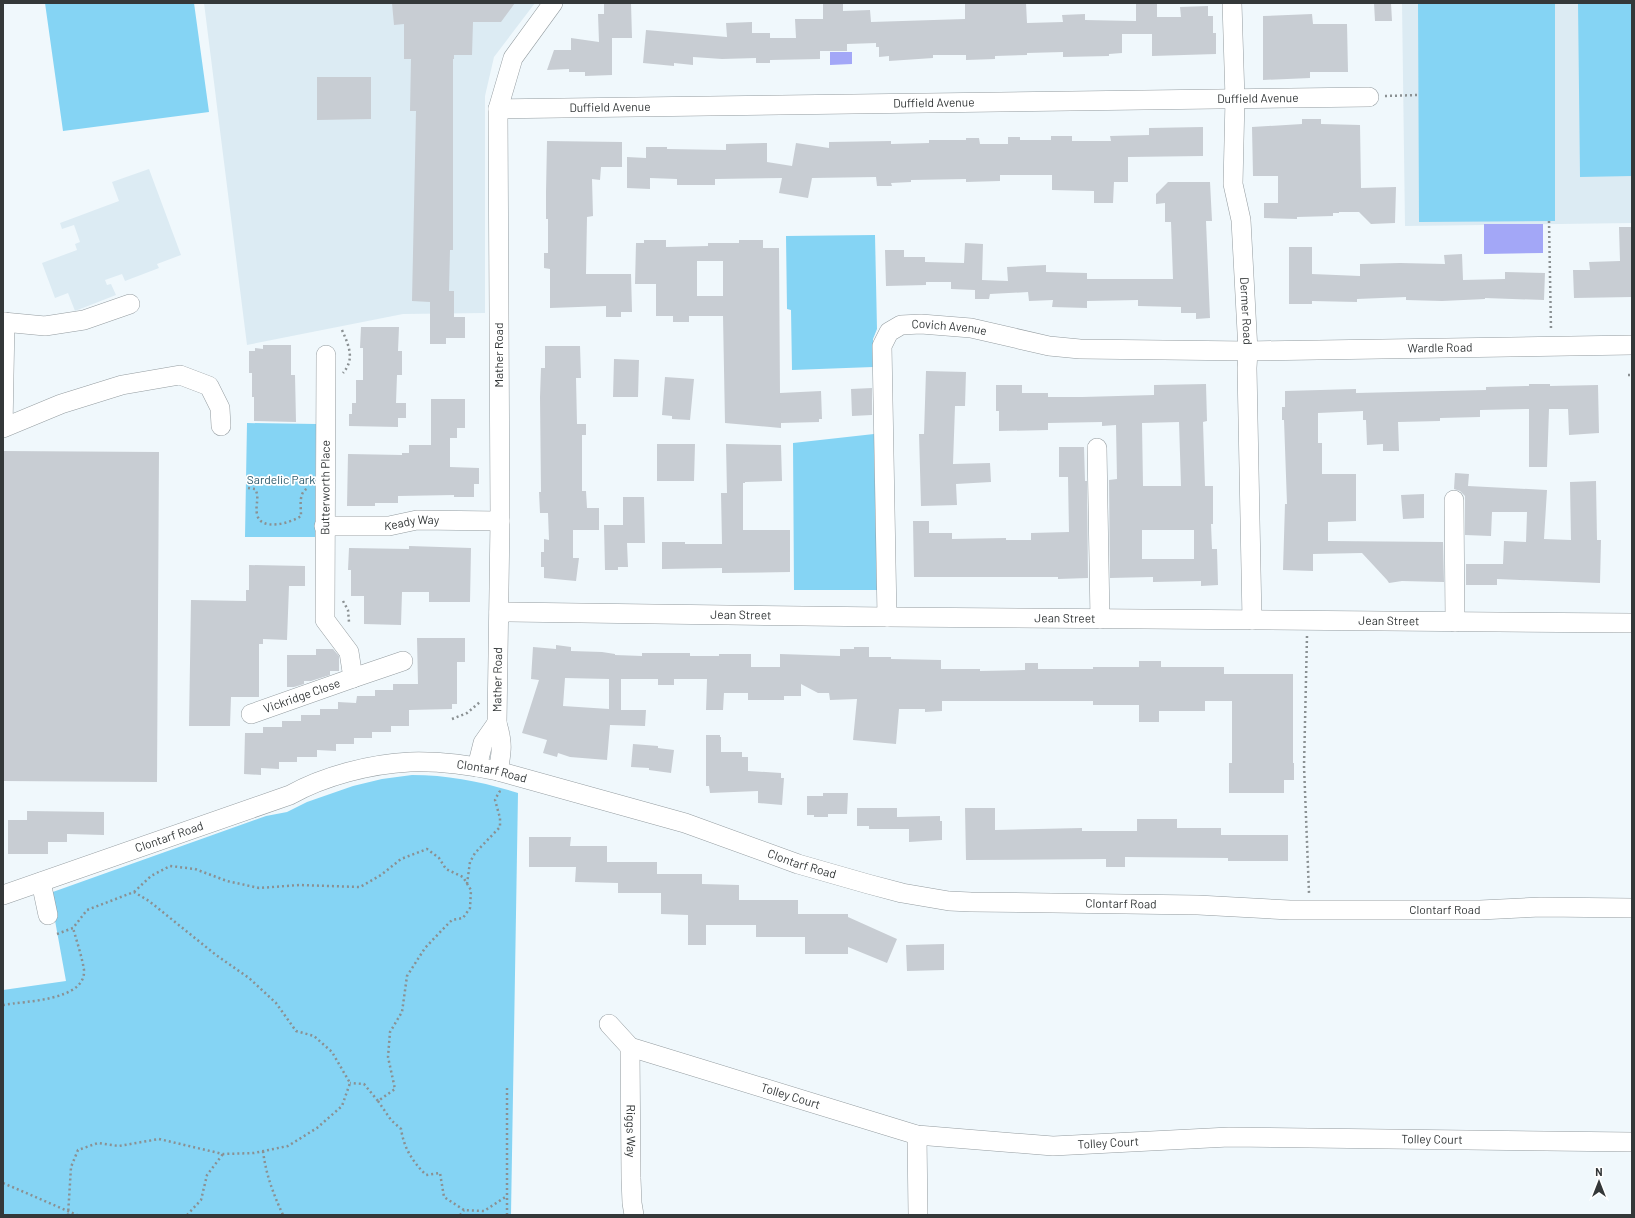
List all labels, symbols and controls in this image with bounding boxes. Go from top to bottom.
street label: Duffield Avenue [1217,90,1299,105]
street label: Duffield Avenue [893,94,975,110]
street label: Duffield Avenue [569,99,651,114]
street label: Dermer Road [1238,277,1256,345]
street label: Covich Avenue [911,316,988,337]
street label: Mather Road [491,322,505,388]
street label: Wardle Road [1407,339,1473,355]
street label: Butterworth Place [317,440,332,535]
park label: Sardelic Park [247,472,315,486]
street label: Keady Way [384,512,440,532]
street label: Jean Street [710,607,772,622]
street label: Jean Street [1034,610,1096,625]
street label: Jean Street [1358,613,1420,627]
street label: Mather Road [489,647,504,712]
street label: Vickridge Close [261,675,342,715]
street label: Clontarf Road [456,756,529,785]
street label: Clontarf Road [133,818,205,855]
street label: Clontarf Road [766,846,838,881]
street label: Clontarf Road [1085,896,1157,910]
street label: Clontarf Road [1409,902,1481,916]
street label: Tolley Court [759,1080,822,1111]
street label: Riggs Way [624,1104,639,1158]
street label: Tolley Court [1401,1131,1463,1146]
street label: Tolley Court [1077,1134,1139,1151]
north arrow [1579,1162,1619,1202]
text: N [1595,1165,1603,1178]

